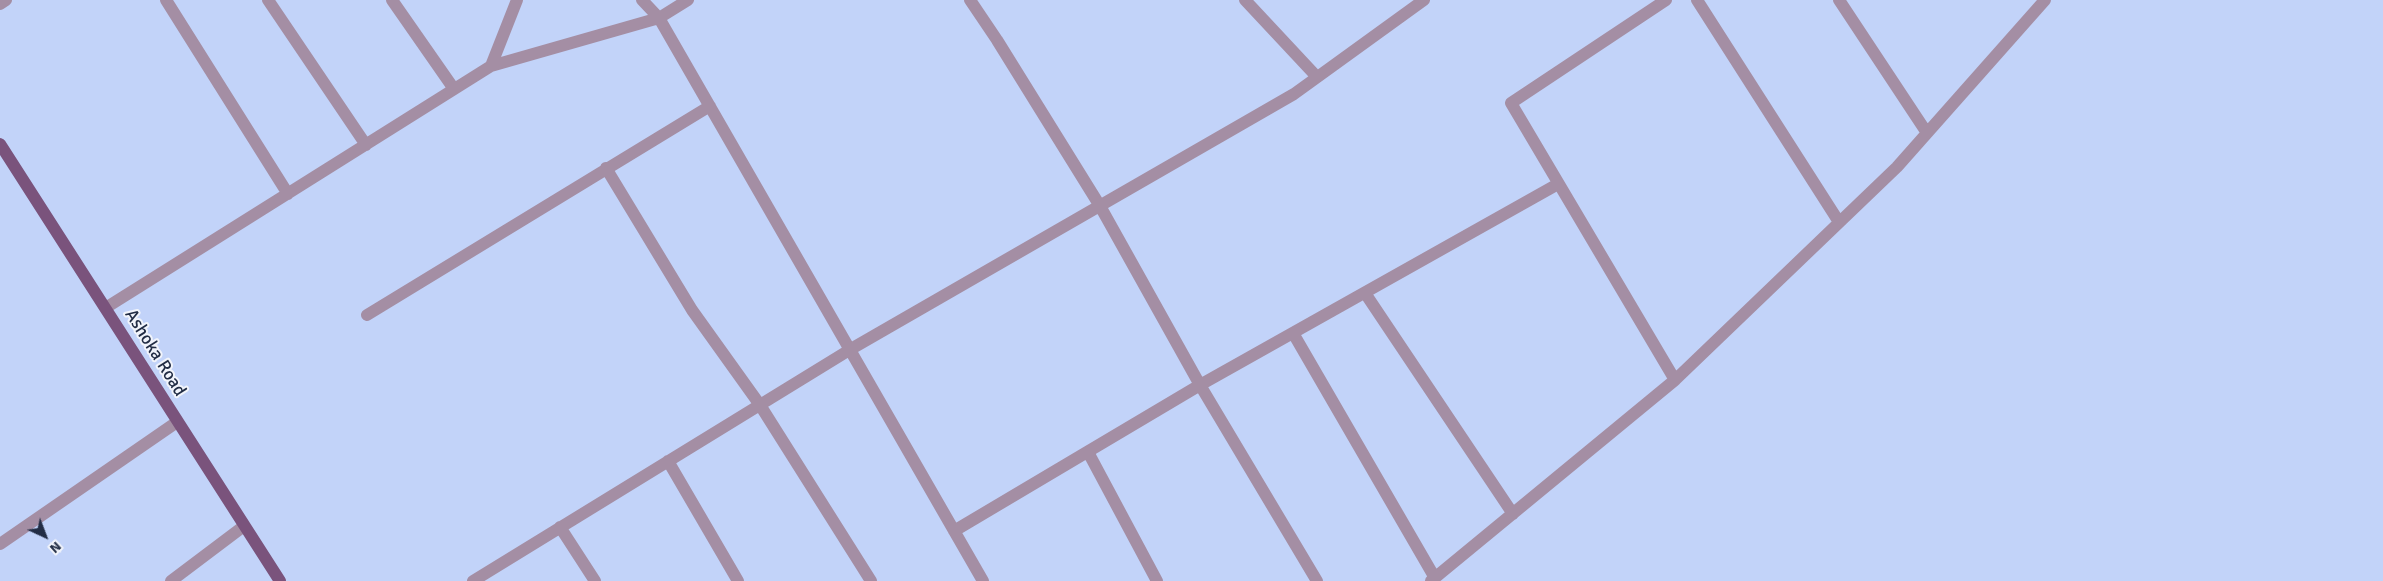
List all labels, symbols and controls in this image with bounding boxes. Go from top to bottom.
street label: Ashoka Road [120,305,190,401]
north arrow [20,511,70,561]
text: N [46,538,65,557]

